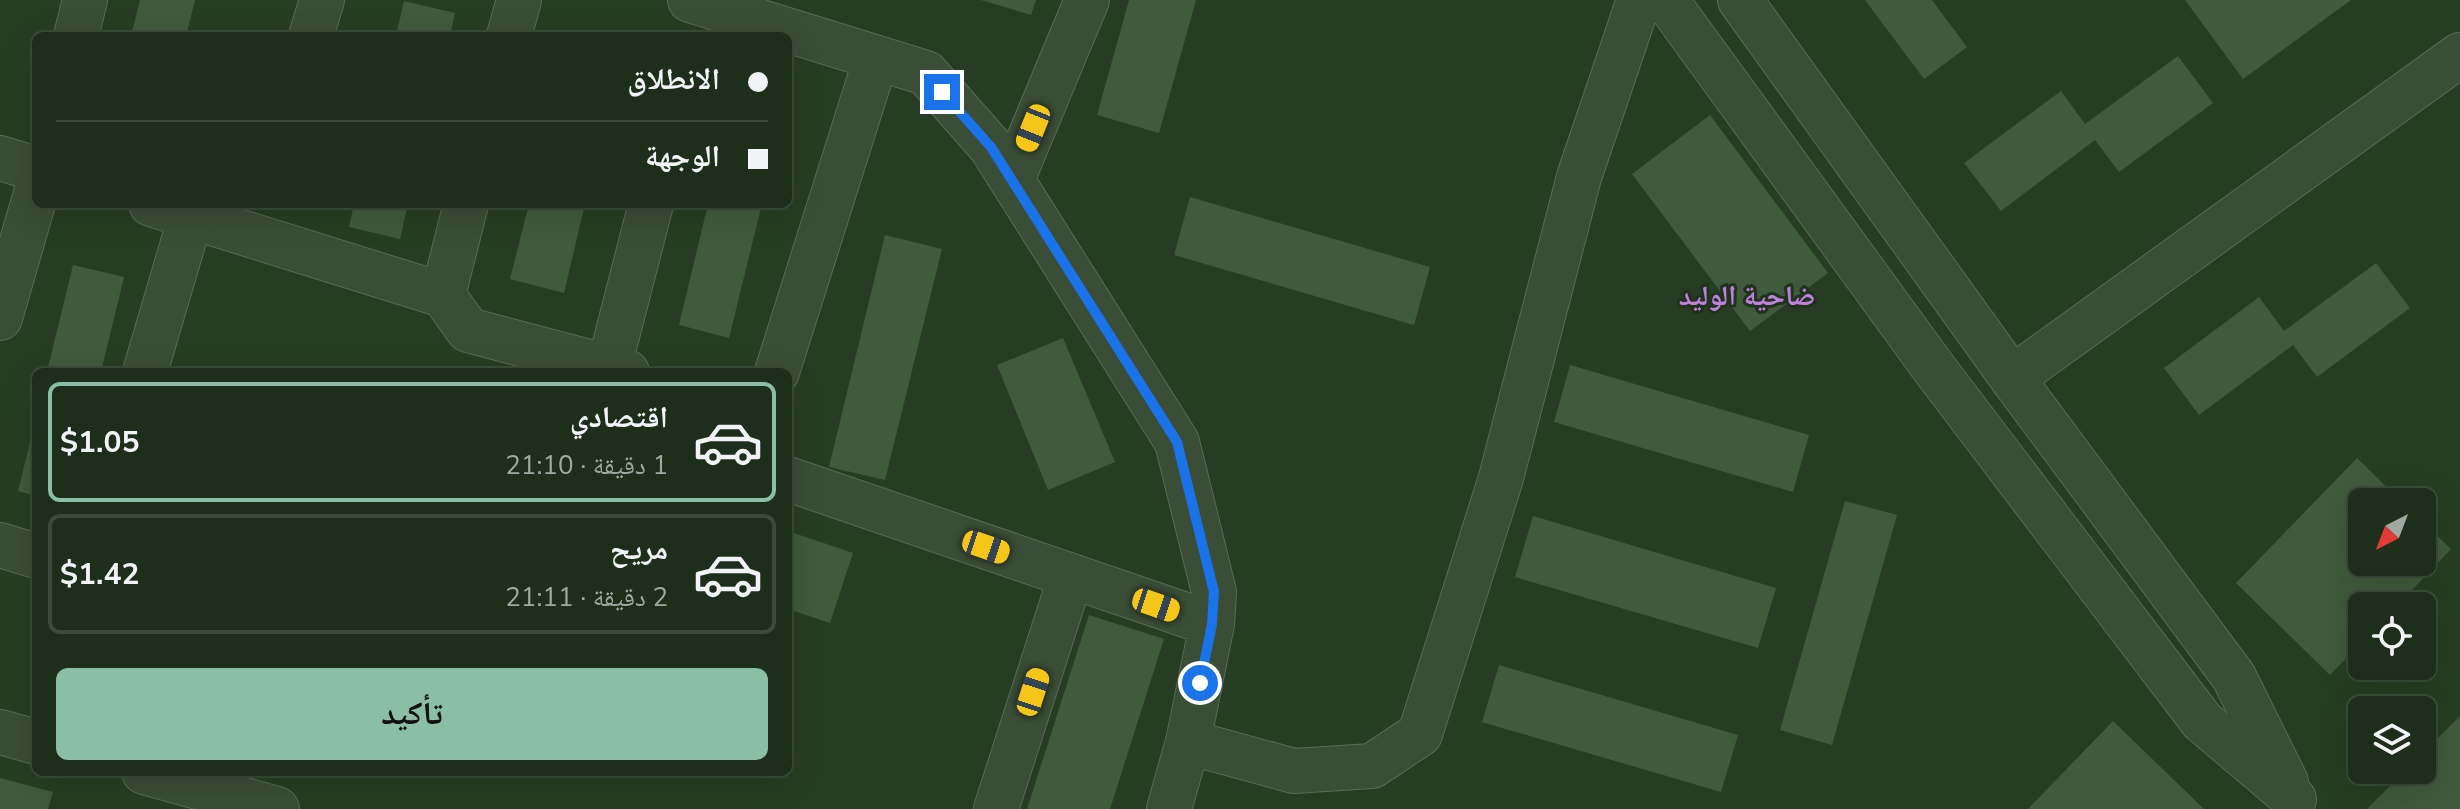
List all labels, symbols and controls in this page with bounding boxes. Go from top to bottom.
text: الانطلاق [627,59,720,100]
route end [924,74,960,110]
car [1013,101,1053,155]
text: الوجهة [645,136,720,177]
district label: ضاحية الوليد [1679,277,1815,315]
text: اقتصادي [570,397,668,438]
icon: car [692,406,764,478]
text: $1.05 [60,422,139,463]
text: 1 دقيقة · 21:10 [505,448,668,483]
north arrow [2348,488,2436,576]
map controls [2348,488,2436,784]
car [959,528,1013,566]
text: مريح [610,529,668,570]
icon: car [692,538,764,610]
text: $1.42 [60,554,139,595]
text: 2 دقيقة · 21:11 [505,580,668,615]
car [1129,586,1183,624]
button: locate [2348,592,2436,680]
car [1014,665,1052,719]
route start [1182,665,1218,701]
button: تأكيد [56,668,768,760]
button: layers [2348,696,2436,784]

